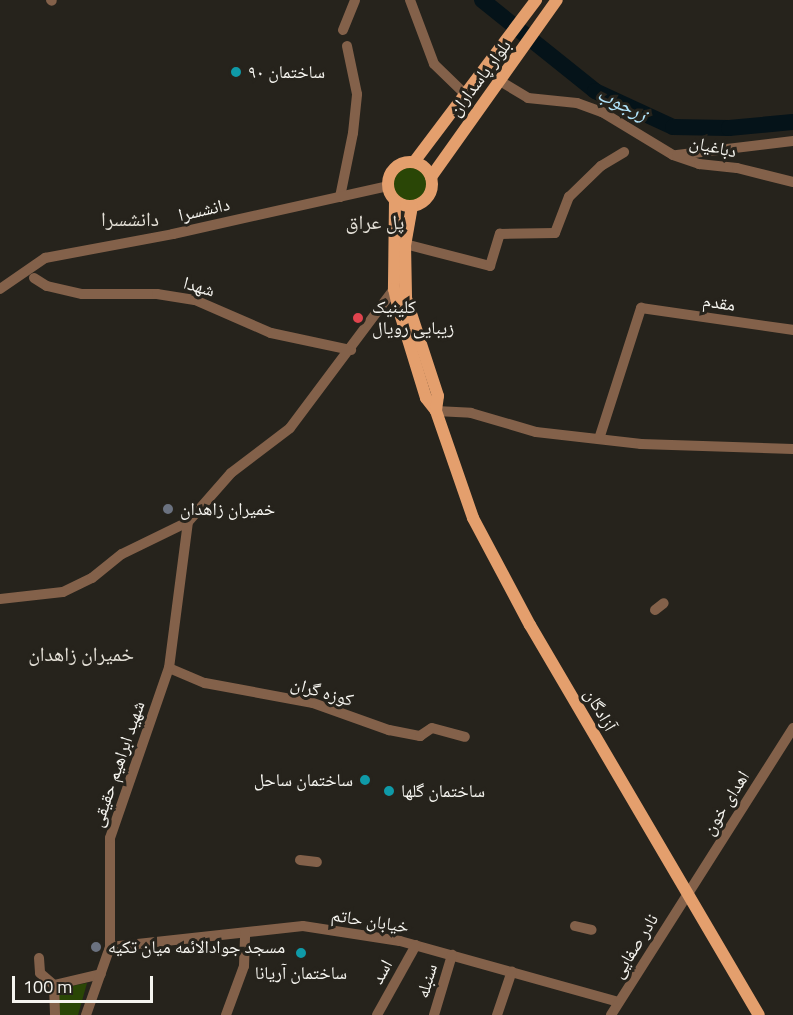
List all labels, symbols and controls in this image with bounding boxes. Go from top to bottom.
street label: بلوار پاسداران [444,36,516,120]
place label: ساختمان ۹۰ [248,61,325,83]
marker: ساختمان ۹۰ [229,65,243,79]
water label: زرجوب [594,81,652,125]
street label: دباغیان [687,131,739,163]
street label: دانشسرا [176,194,232,226]
district label: دانشسرا [101,206,159,230]
district label: پل عراق [346,209,404,233]
street label: شهدا [181,272,217,302]
street label: مقدم [701,290,737,316]
place label: کلینیک زیبایی رویال [372,297,454,340]
marker: کلینیک زیبایی رویال [349,309,367,327]
place label: خمیران زاهدان [180,498,275,520]
marker: خمیران زاهدان [161,502,175,516]
district label: خمیران زاهدان [28,641,134,665]
street label: کوزه گران [288,673,356,711]
street label: آزادگان [579,685,621,735]
street label: شهید ابراهیم حقیقی [86,698,150,830]
street label: اهدای خون [698,767,754,839]
place label: ساختمان ساحل [254,769,353,791]
marker: ساختمان ساحل [358,773,372,787]
place label: ساختمان گلها [401,780,485,802]
marker: ساختمان گلها [382,784,396,798]
street label: خیابان حاتم [330,904,410,938]
street label: نادر صفایی [607,910,663,982]
place label: مسجد جوادالائمه میان تکیه [108,936,285,958]
marker: مسجد جوادالائمه میان تکیه [89,940,103,954]
marker: ساختمان آریانا [294,946,308,960]
street label: اسد [367,956,397,988]
street label: سنبله [412,961,442,1001]
place label: ساختمان آریانا [255,962,347,984]
scale bar [15,964,156,1002]
text: 100 m [23,973,72,1000]

